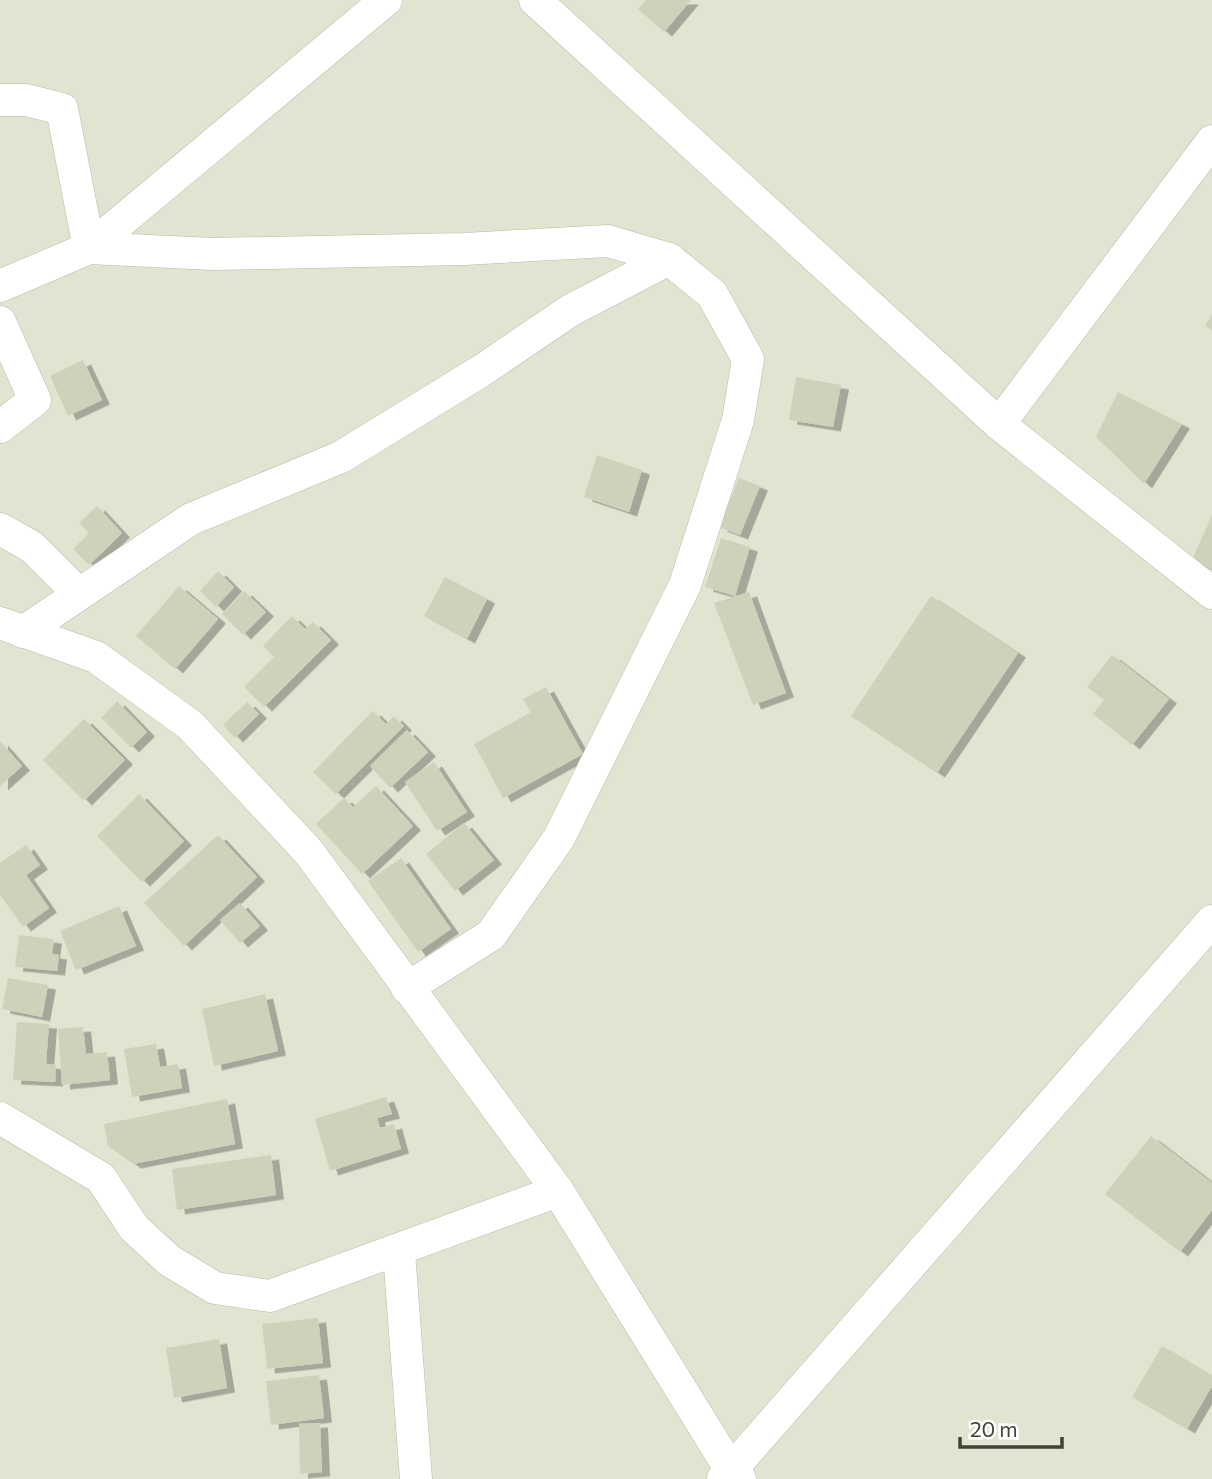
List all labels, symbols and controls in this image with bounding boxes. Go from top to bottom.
scale bar [960,1406,1062,1450]
text: 20 m [970,1416,1018,1441]

